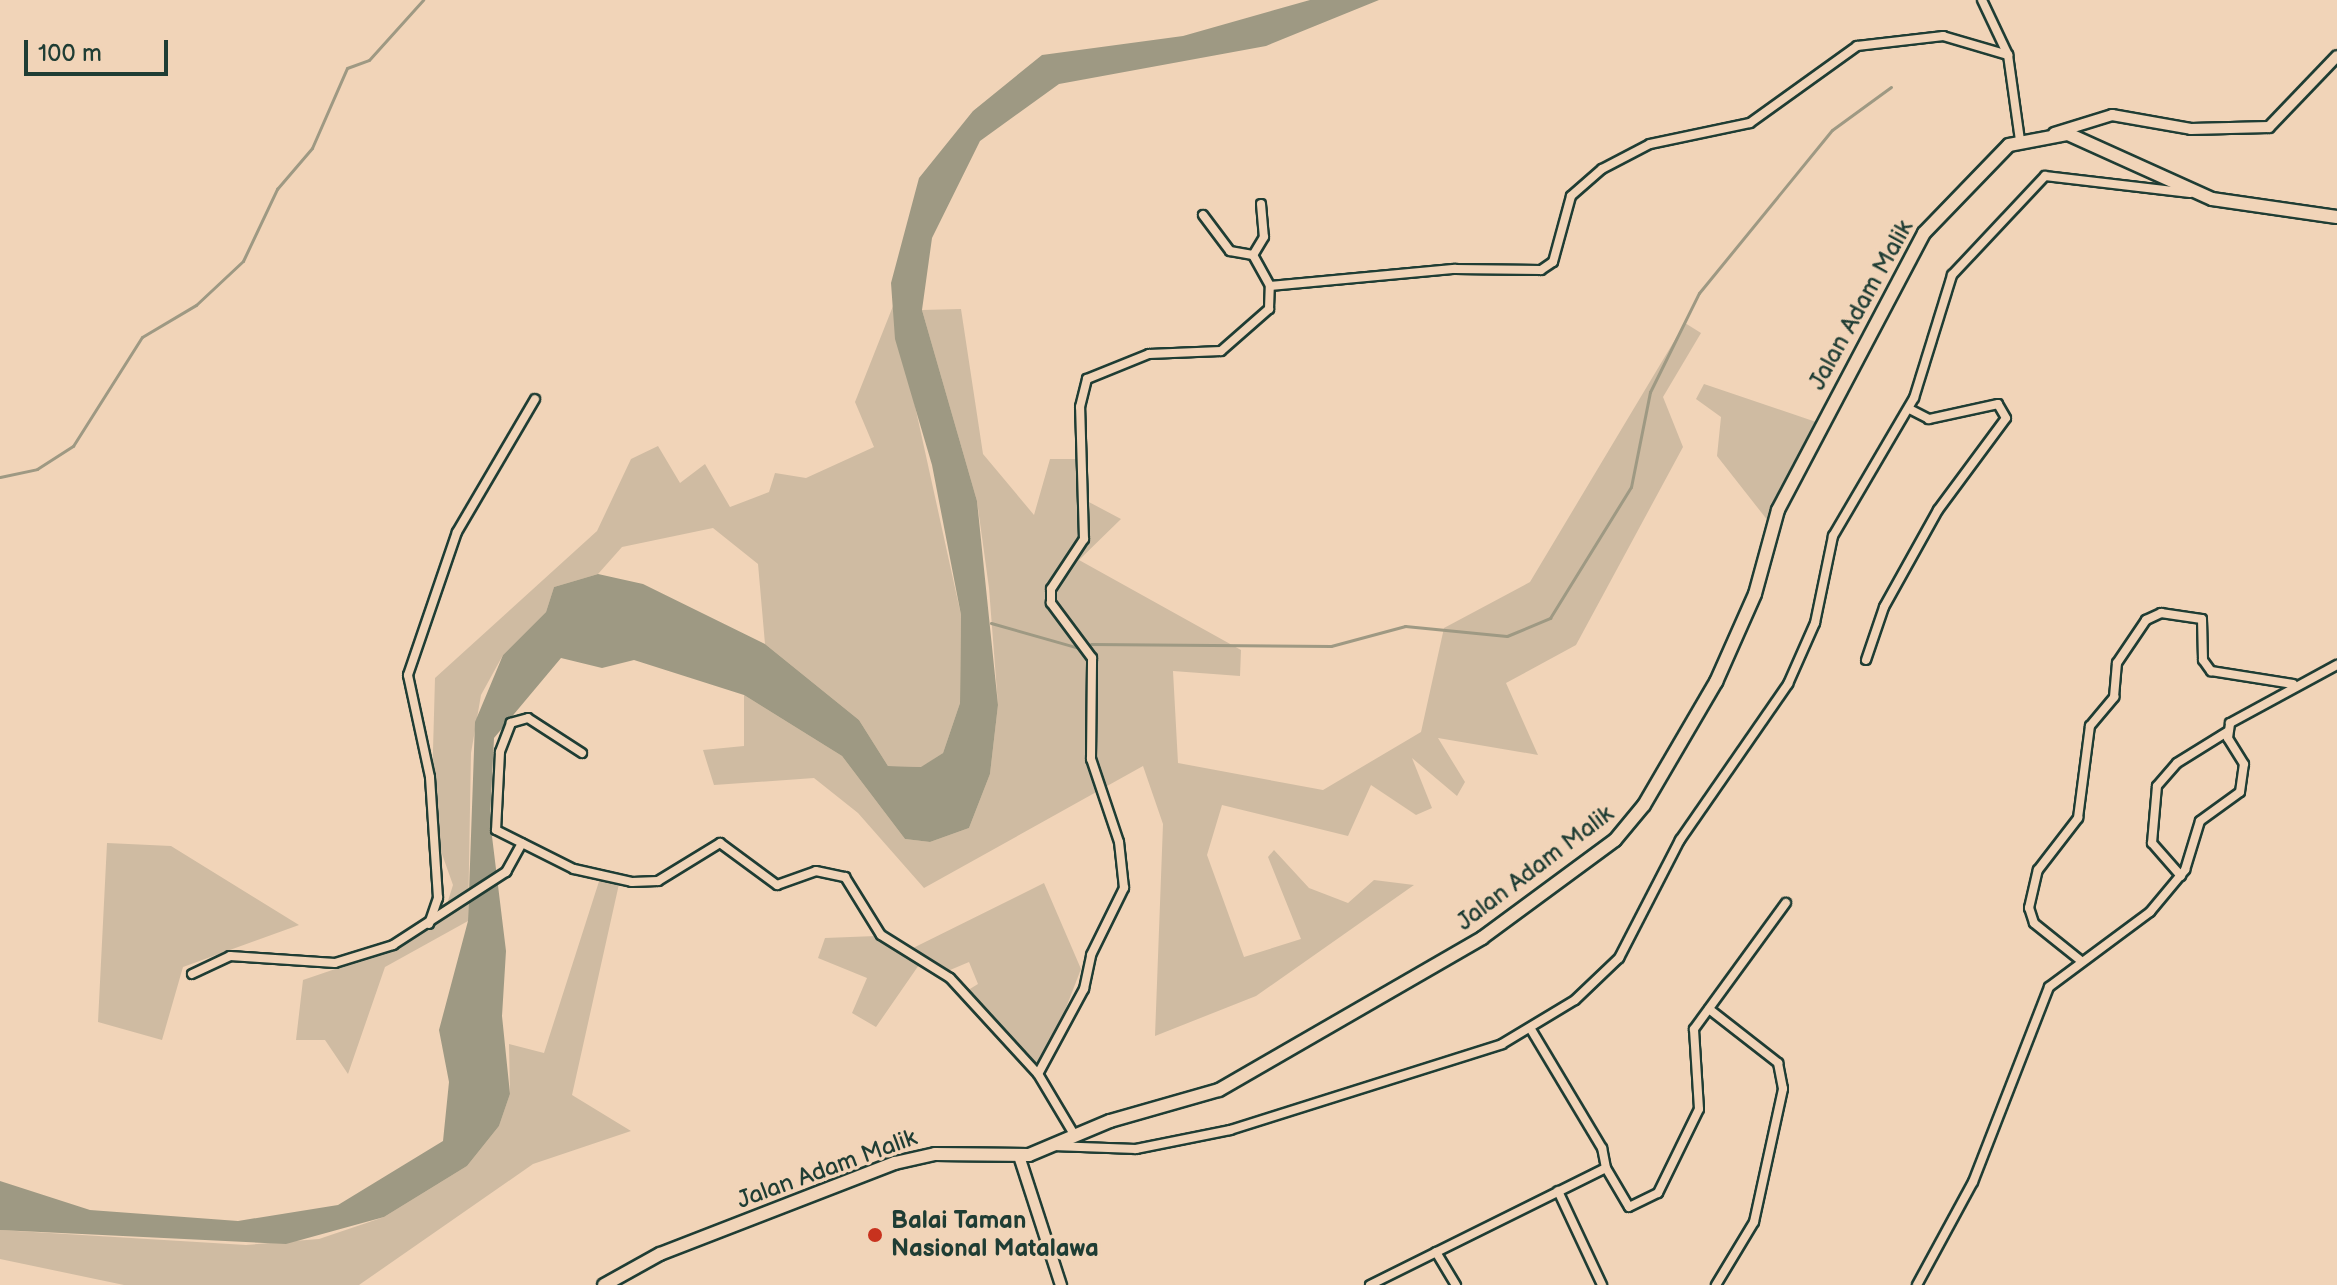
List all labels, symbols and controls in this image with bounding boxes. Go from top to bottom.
scale bar [28,24,172,74]
text: 100 m [38,39,102,68]
street label: Jalan Adam Malik [1803,215,1919,395]
street label: Jalan Adam Malik [1451,800,1619,936]
street label: Jalan Adam Malik [733,1123,921,1215]
place label: Balai Taman Nasional Matalawa [891,1207,1099,1263]
marker: Balai Taman Nasional Matalawa [866,1226,884,1244]

